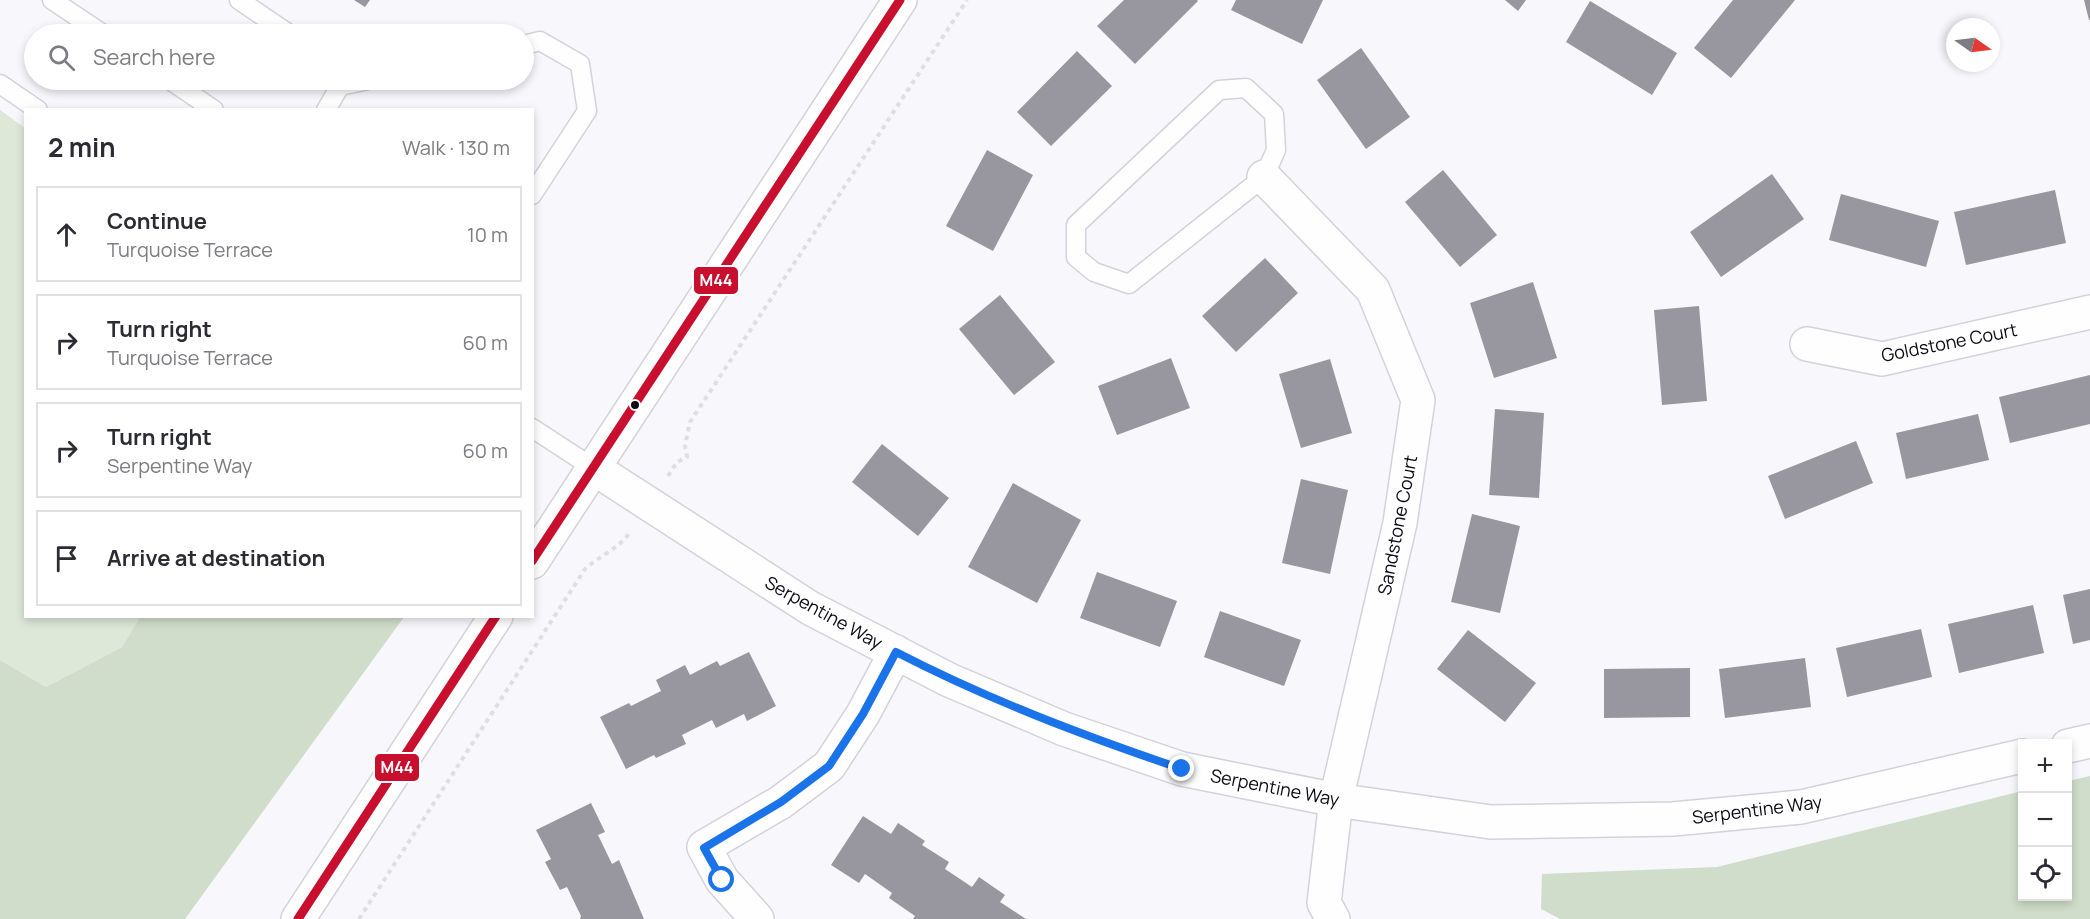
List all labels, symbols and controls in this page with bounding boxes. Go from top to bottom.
north arrow [1946,18,2000,72]
search box [24,24,534,90]
icon: search [45,41,78,74]
text: Search here [93,42,215,72]
text: 2 min [48,129,116,165]
text: Walk · 130 m [402,134,510,161]
text: Continue [107,206,207,236]
icon: ahead [50,218,83,251]
text: 10 m [467,221,508,248]
text: Turquoise Terrace [107,236,273,263]
line badge: M44 [693,266,739,295]
text: M44 [700,269,732,291]
text: Turn right [107,314,212,344]
street label: Goldstone Court [1879,317,2019,367]
icon: right [50,326,83,359]
text: 60 m [462,329,508,356]
text: Turquoise Terrace [107,344,273,371]
unlabelled marker [629,399,641,411]
text: Turn right [107,422,212,452]
icon: right [50,434,83,467]
text: 60 m [462,437,508,464]
text: Serpentine Way [107,452,252,479]
street label: Sandstone Court [1372,453,1422,597]
icon: arrive [50,542,83,575]
text: Arrive at destination [107,543,325,573]
street label: Serpentine Way [761,570,887,654]
map controls [2018,739,2072,901]
button: + [2018,739,2072,793]
line badge: M44 [374,753,420,782]
route end [1168,755,1194,781]
text: M44 [381,756,413,778]
street label: Serpentine Way [1208,763,1342,811]
street label: Serpentine Way [1691,789,1824,829]
button: − [2018,793,2072,847]
button: locate [2018,847,2072,901]
route start [708,866,734,892]

